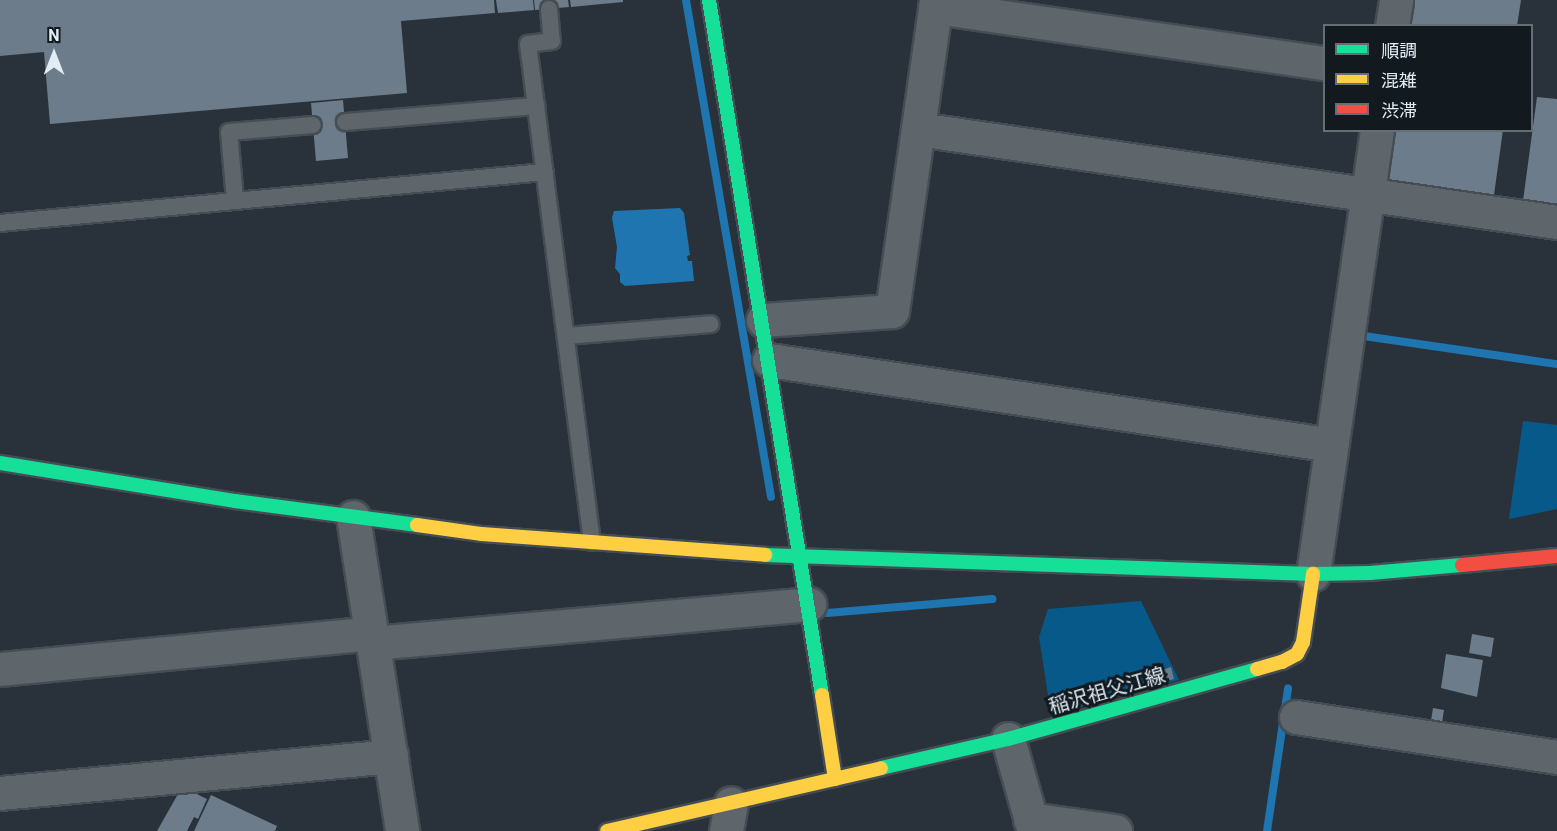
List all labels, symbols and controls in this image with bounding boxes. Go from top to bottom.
north arrow [24,24,84,84]
legend [1323,24,1533,132]
text: N [48,26,60,45]
text: 順調 [1381,40,1417,61]
text: 混雑 [1381,70,1417,91]
text: 渋滞 [1381,100,1417,121]
street label: 稲沢祖父江線 [1046,663,1168,719]

